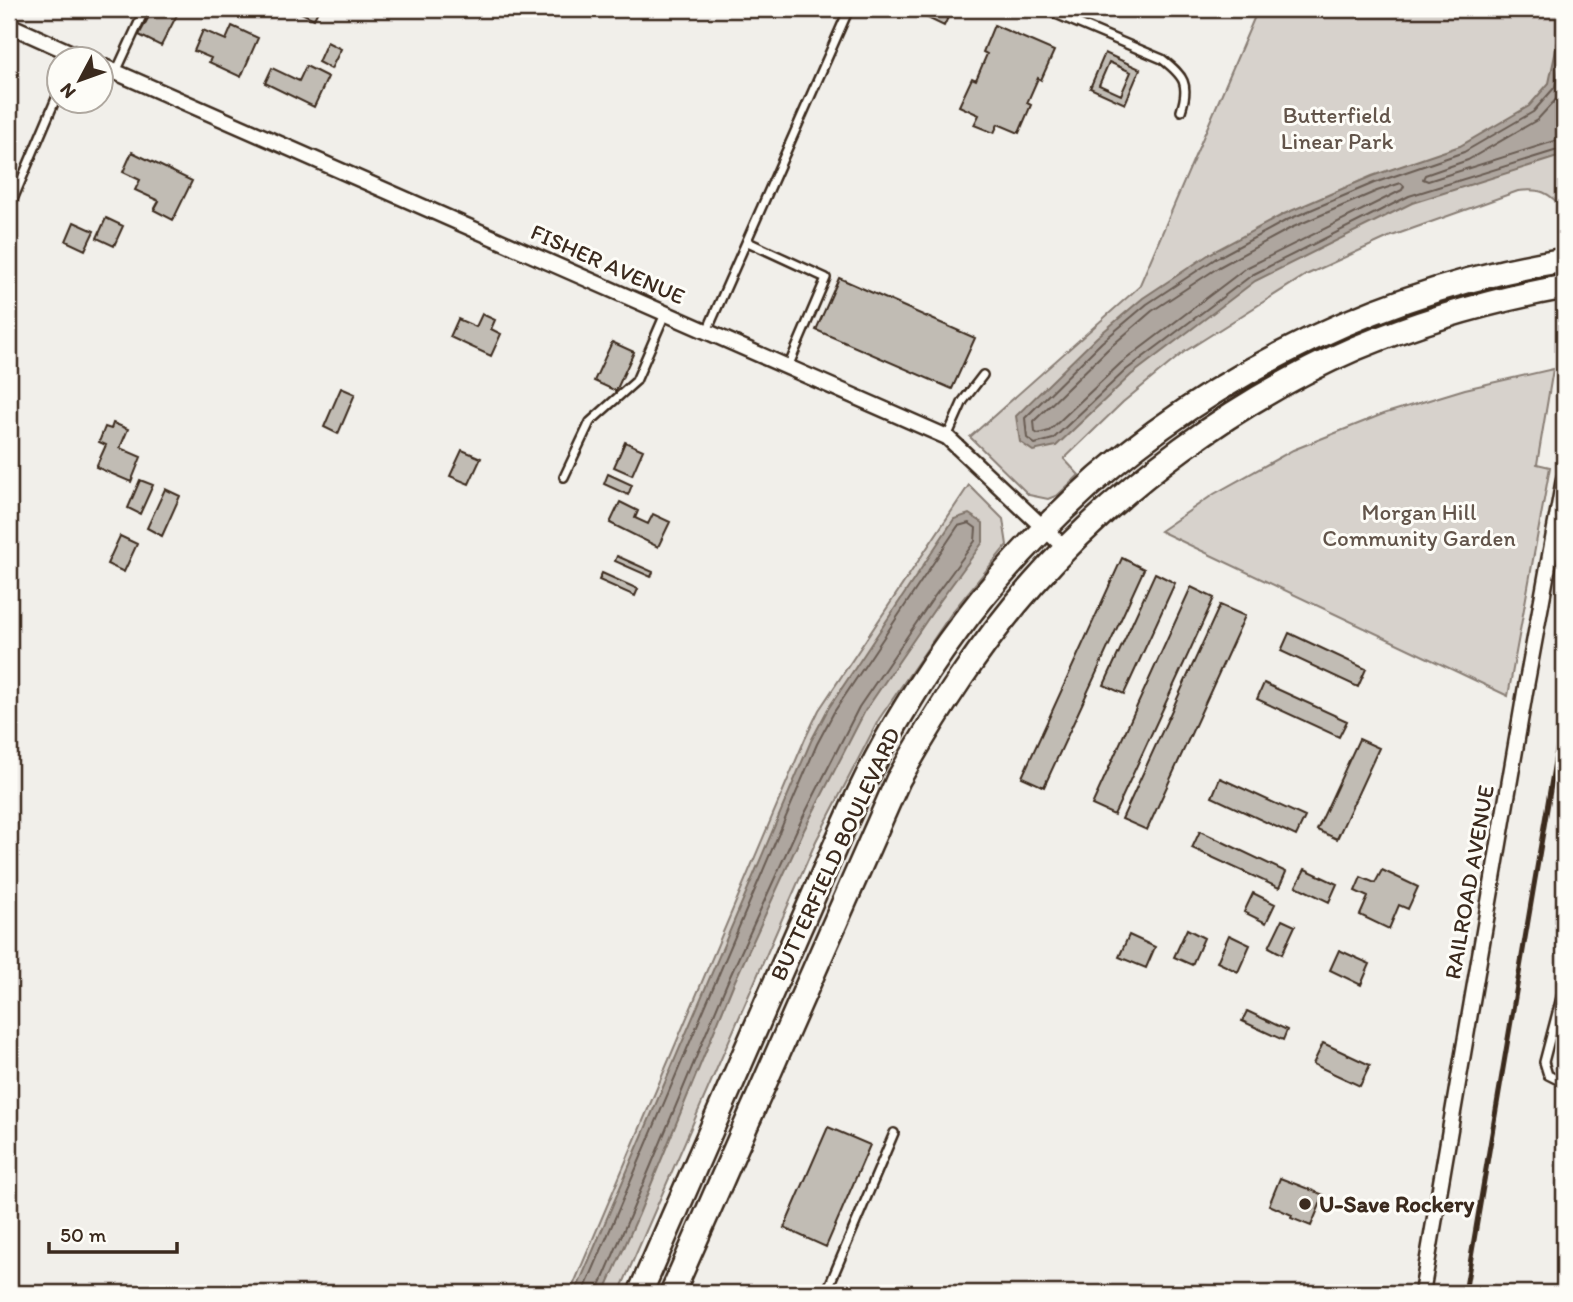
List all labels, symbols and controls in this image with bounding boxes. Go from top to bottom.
north arrow [46,46,116,116]
text: N [55,78,80,103]
park label: Butterfield Linear Park [1281,101,1393,155]
street label: FISHER AVENUE [527,218,690,311]
park label: Morgan Hill Community Garden [1322,498,1516,552]
street label: BUTTERFIELD BOULEVARD [764,723,906,985]
street label: RAILROAD AVENUE [1438,783,1500,981]
place label: U-Save Rockery [1319,1190,1474,1218]
marker: U-Save Rockery [1297,1196,1313,1212]
scale bar [49,1211,177,1255]
text: 50 m [60,1222,107,1247]

